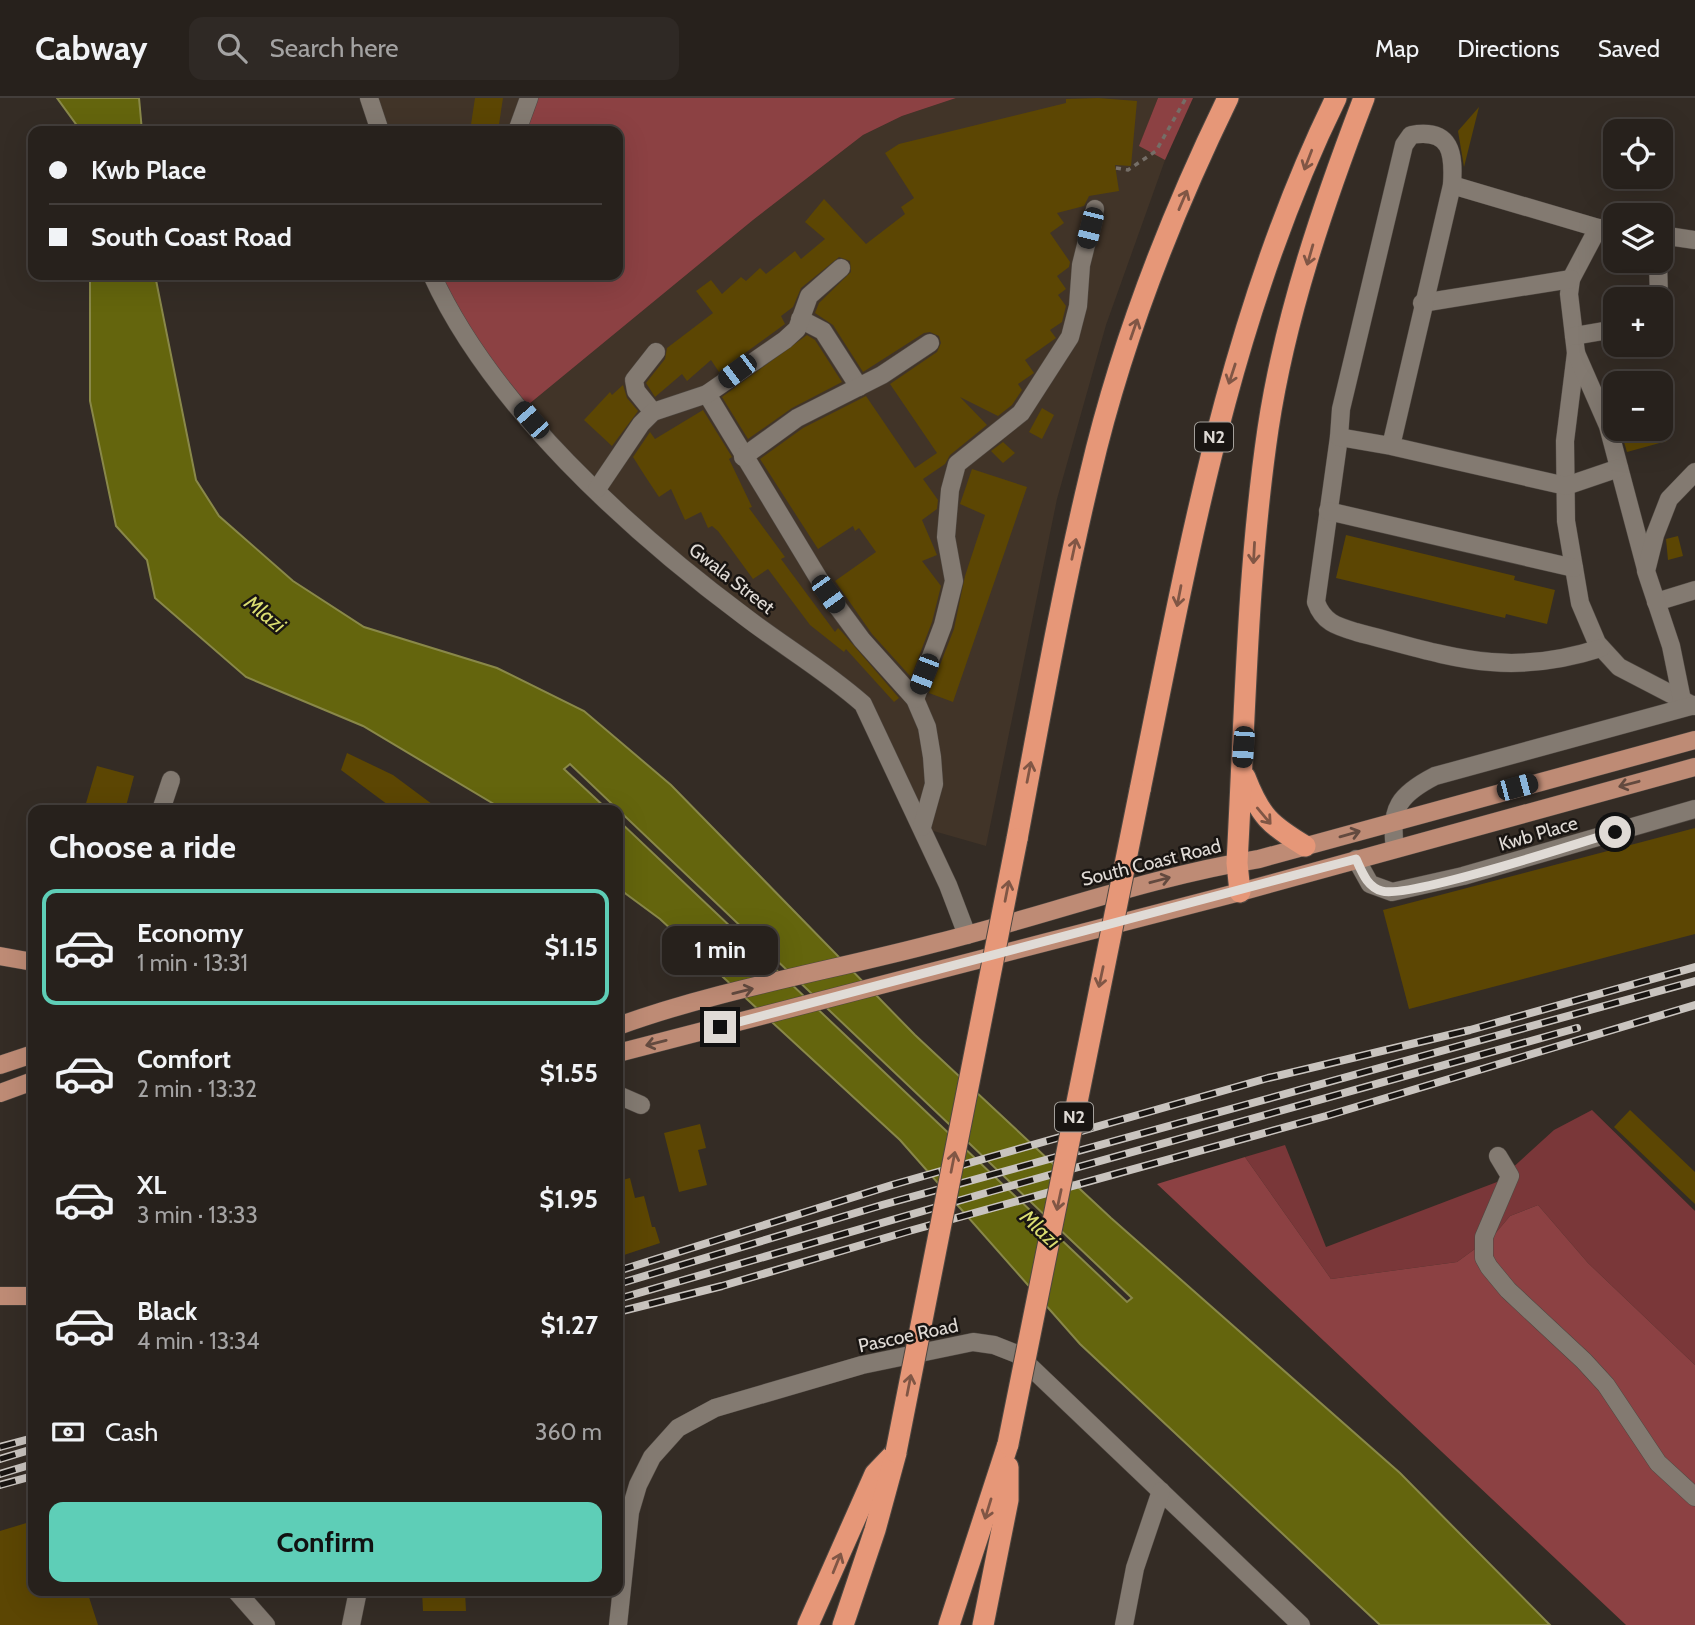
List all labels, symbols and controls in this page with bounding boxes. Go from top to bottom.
search box [189,17,679,80]
text: Cabway [35,28,147,68]
icon: search [213,29,251,67]
text: Search here [269,32,399,64]
text: Map [1375,34,1419,63]
text: Directions [1457,34,1560,63]
text: Saved [1598,34,1660,63]
map controls [1603,119,1673,441]
button: locate [1603,119,1673,189]
one-way arrow [1301,149,1314,171]
text: Kwb Place [91,154,206,186]
one-way arrow [1177,189,1190,211]
button: layers [1603,203,1673,273]
car [1075,205,1106,251]
text: South Coast Road [91,221,292,253]
one-way arrow [1302,244,1315,266]
button: + [1603,287,1673,357]
one-way arrow [1129,319,1141,341]
car [714,350,761,392]
one-way arrow [1224,363,1237,385]
button: − [1603,371,1673,441]
car [510,397,553,443]
road number: N2 [1195,422,1233,452]
street label: Gwala Street [684,538,779,619]
one-way arrow [1067,538,1081,561]
one-way arrow [1247,541,1260,564]
car [808,571,849,617]
one-way arrow [1172,584,1186,607]
water label: Mlazi [239,589,291,638]
car [907,651,942,697]
car [1232,725,1255,769]
one-way arrow [1023,761,1037,784]
car [1494,771,1541,803]
one-way arrow [1618,778,1641,791]
one-way arrow [1256,806,1272,824]
street label: Kwb Place [1496,811,1581,856]
route start [1599,816,1631,848]
one-way arrow [1339,826,1361,839]
text: Choose a ride [49,827,236,866]
street label: South Coast Road [1079,834,1223,891]
one-way arrow [1148,873,1171,886]
one-way arrow [1000,880,1014,903]
icon: car [53,916,116,979]
text: Economy [137,917,243,949]
callout: 1 min [662,926,778,974]
text: $1.15 [544,931,598,963]
text: 1 min [694,936,746,964]
text: 1 min · 13:31 [137,949,248,977]
one-way arrow [1093,965,1107,988]
one-way arrow [732,984,754,997]
route end [704,1011,736,1043]
one-way arrow [645,1037,668,1051]
icon: car [53,1042,116,1105]
text: Comfort [137,1043,231,1075]
text: $1.55 [540,1057,598,1089]
text: 2 min · 13:32 [137,1075,257,1103]
road number: N2 [1055,1102,1093,1132]
one-way arrow [947,1151,961,1174]
icon: car [53,1168,116,1231]
text: XL [137,1169,166,1201]
text: $1.95 [539,1183,598,1215]
one-way arrow [1051,1188,1065,1211]
text: 3 min · 13:33 [137,1201,258,1229]
water label: Mlazi [1014,1203,1066,1254]
icon: car [53,1294,116,1357]
text: Black [137,1295,197,1327]
text: $1.27 [541,1309,598,1341]
street label: Pascoe Road [856,1314,960,1357]
text: 4 min · 13:34 [137,1327,260,1355]
one-way arrow [903,1374,917,1397]
icon: cash [49,1413,87,1451]
text: Cash [105,1416,158,1448]
text: 360 m [535,1418,602,1446]
one-way arrow [981,1498,994,1520]
button: Confirm [49,1502,602,1582]
one-way arrow [831,1553,844,1574]

